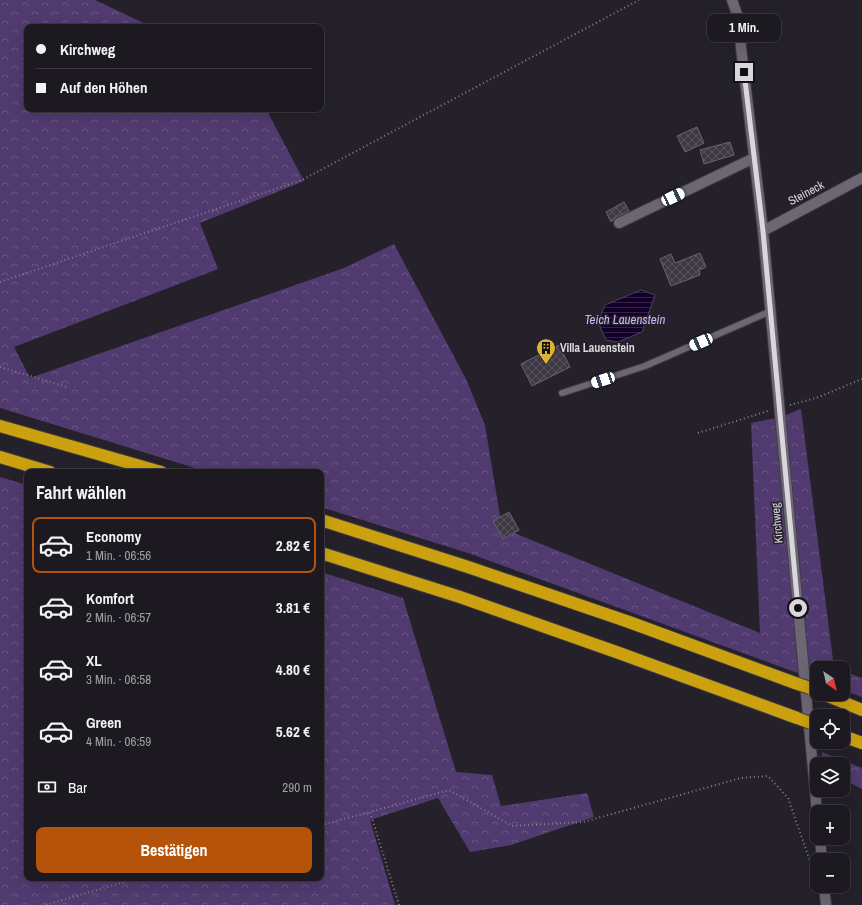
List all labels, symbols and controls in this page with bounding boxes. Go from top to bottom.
callout: 1 Min. [707,14,781,42]
text: 1 Min. [729,19,759,36]
text: Kirchweg [60,39,115,60]
route end [735,63,753,81]
text: Auf den Höhen [60,77,147,98]
street label: Steineck [785,177,827,209]
car [660,186,686,208]
water label: Teich Lauenstein [585,311,666,328]
car [688,332,714,352]
building icon: Villa Lauenstein [535,337,557,365]
place label: Villa Lauenstein [560,340,635,356]
car [590,371,616,389]
text: Fahrt wählen [36,480,126,505]
street label: Kirchweg [767,501,787,544]
text: Economy [86,526,141,547]
icon: car [38,527,74,563]
text: 2.82 € [276,535,310,556]
text: 1 Min. · 06:56 [86,547,151,564]
text: Komfort [86,588,134,609]
icon: car [38,589,74,625]
text: 3.81 € [276,597,310,618]
route start [789,599,807,617]
text: 2 Min. · 06:57 [86,609,151,626]
text: XL [86,650,102,671]
icon: car [38,651,74,687]
text: 4.80 € [276,659,310,680]
north arrow [810,661,850,701]
map controls [810,661,850,893]
text: 3 Min. · 06:58 [86,671,151,688]
button: locate [810,709,850,749]
text: Green [86,712,122,733]
icon: car [38,713,74,749]
text: 5.62 € [276,721,310,742]
text: 4 Min. · 06:59 [86,733,151,750]
button: layers [810,757,850,797]
icon: cash [36,776,58,798]
text: Bar [68,777,87,798]
text: 290 m [282,779,312,796]
button: + [810,805,850,845]
button: Bestätigen [36,827,312,873]
button: − [810,853,850,893]

